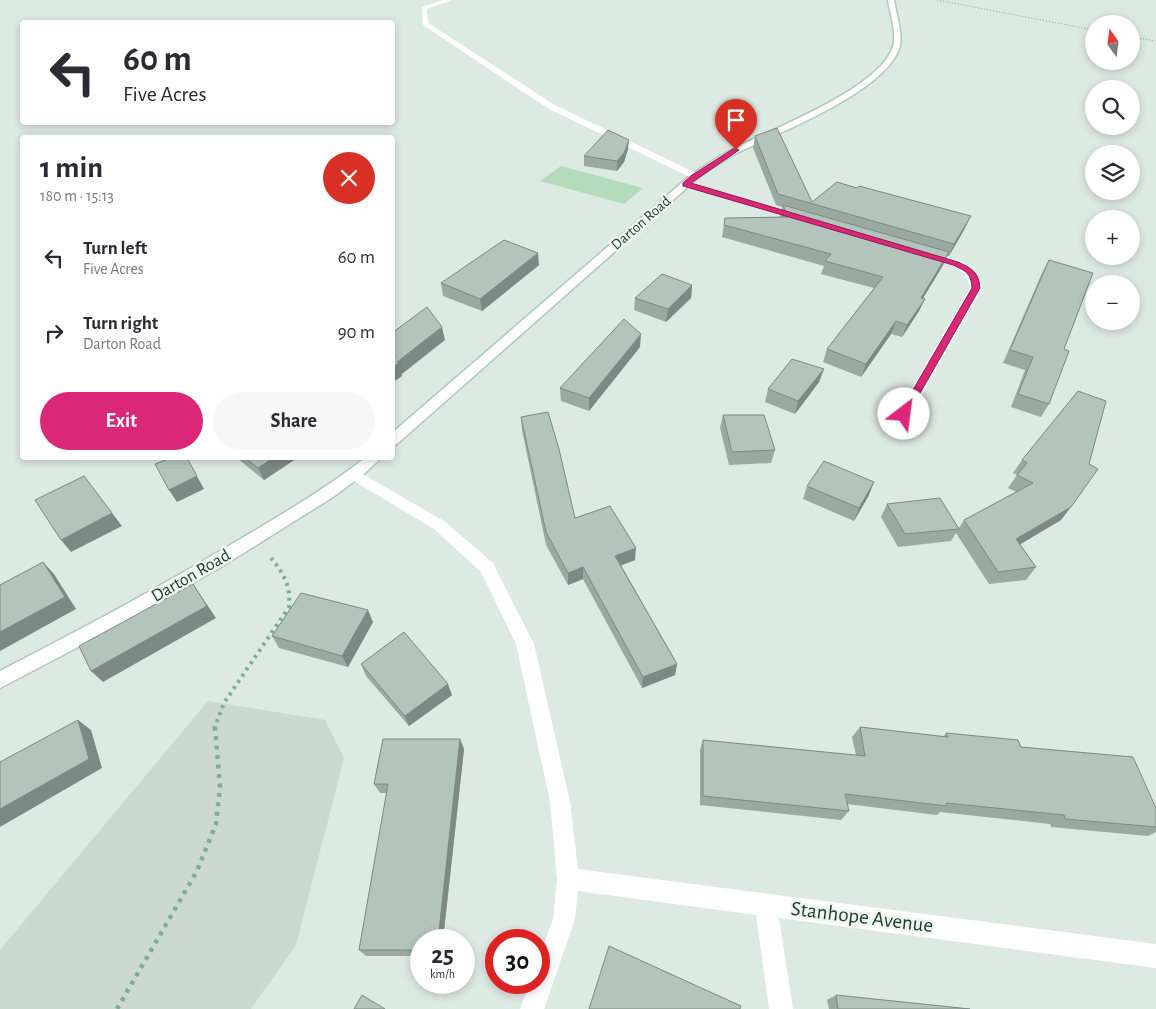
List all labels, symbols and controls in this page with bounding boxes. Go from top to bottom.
north arrow [1085,15,1140,70]
map controls [1085,15,1140,330]
icon: left [40,40,105,105]
text: 60 m [123,42,192,77]
button: search [1085,80,1140,135]
text: Five Acres [123,83,207,105]
pin [715,99,757,150]
icon: arrive [722,106,750,134]
button: layers [1085,145,1140,200]
button: close [323,152,375,204]
text: 1 min [40,153,103,183]
text: 180 m · 15:13 [40,188,114,204]
street label: Darton Road [608,193,674,253]
button: + [1085,210,1140,265]
text: Turn left [83,239,147,258]
icon: left [40,244,68,272]
text: 60 m [338,248,375,267]
text: Five Acres [83,261,144,277]
button: − [1085,275,1140,330]
text: Turn right [83,314,158,333]
icon: right [40,319,68,347]
text: 90 m [338,323,375,342]
text: Darton Road [83,336,161,352]
position arrow [877,387,929,439]
button: Exit [40,392,203,450]
button: Share [213,392,375,450]
street label: Darton Road [148,546,234,606]
street label: Stanhope Avenue [790,898,934,936]
speed limit sign: 30 [485,929,550,994]
text: 25 [431,943,454,968]
text: km/h [430,968,455,980]

